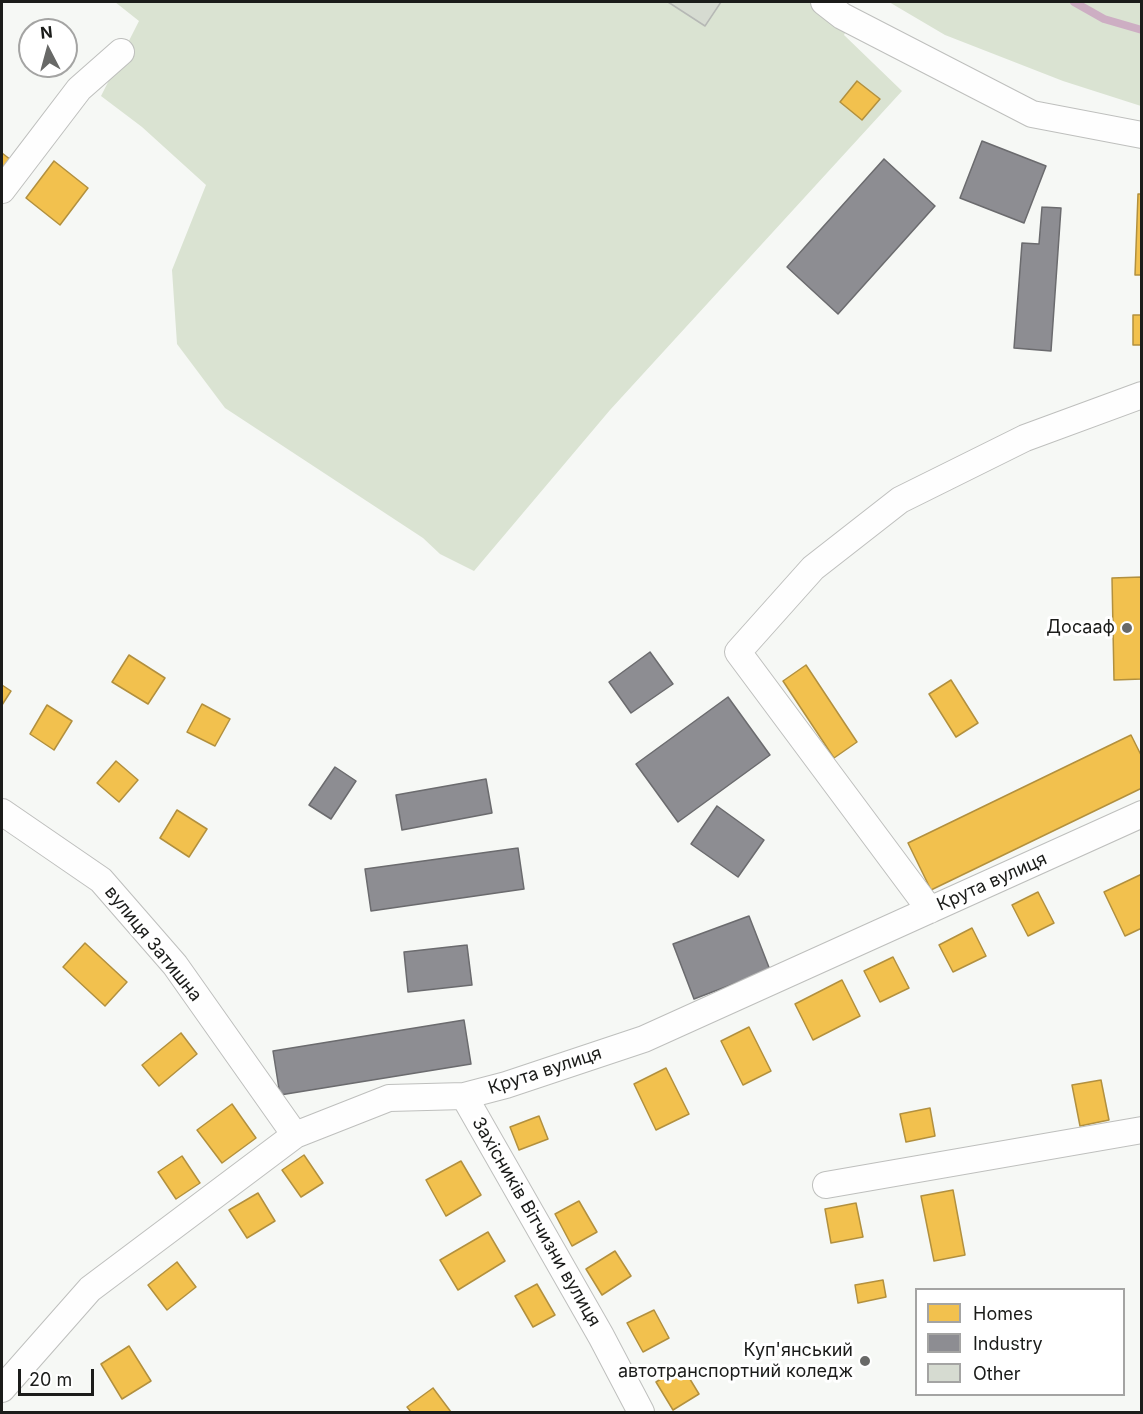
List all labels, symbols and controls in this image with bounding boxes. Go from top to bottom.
north arrow [18,18,78,78]
text: N [39,22,53,43]
place label: Досааф [1046,617,1115,639]
marker: Досааф [1120,621,1134,635]
street label: Крута вулиця [934,848,1050,916]
street label: вулиця Затишна [100,882,206,1006]
street label: Крута вулиця [486,1043,604,1099]
street label: Захісників Вітчизни вулиця [467,1113,605,1331]
legend [915,1288,1125,1396]
text: Homes [973,1303,1033,1324]
text: Industry [973,1333,1043,1354]
place label: Куп'янський автотранспортний коледж [618,1340,853,1382]
marker: Куп'янський автотранспортний коледж [858,1354,872,1368]
scale bar [21,1357,98,1395]
text: Other [973,1363,1021,1384]
text: 20 m [29,1369,72,1390]

